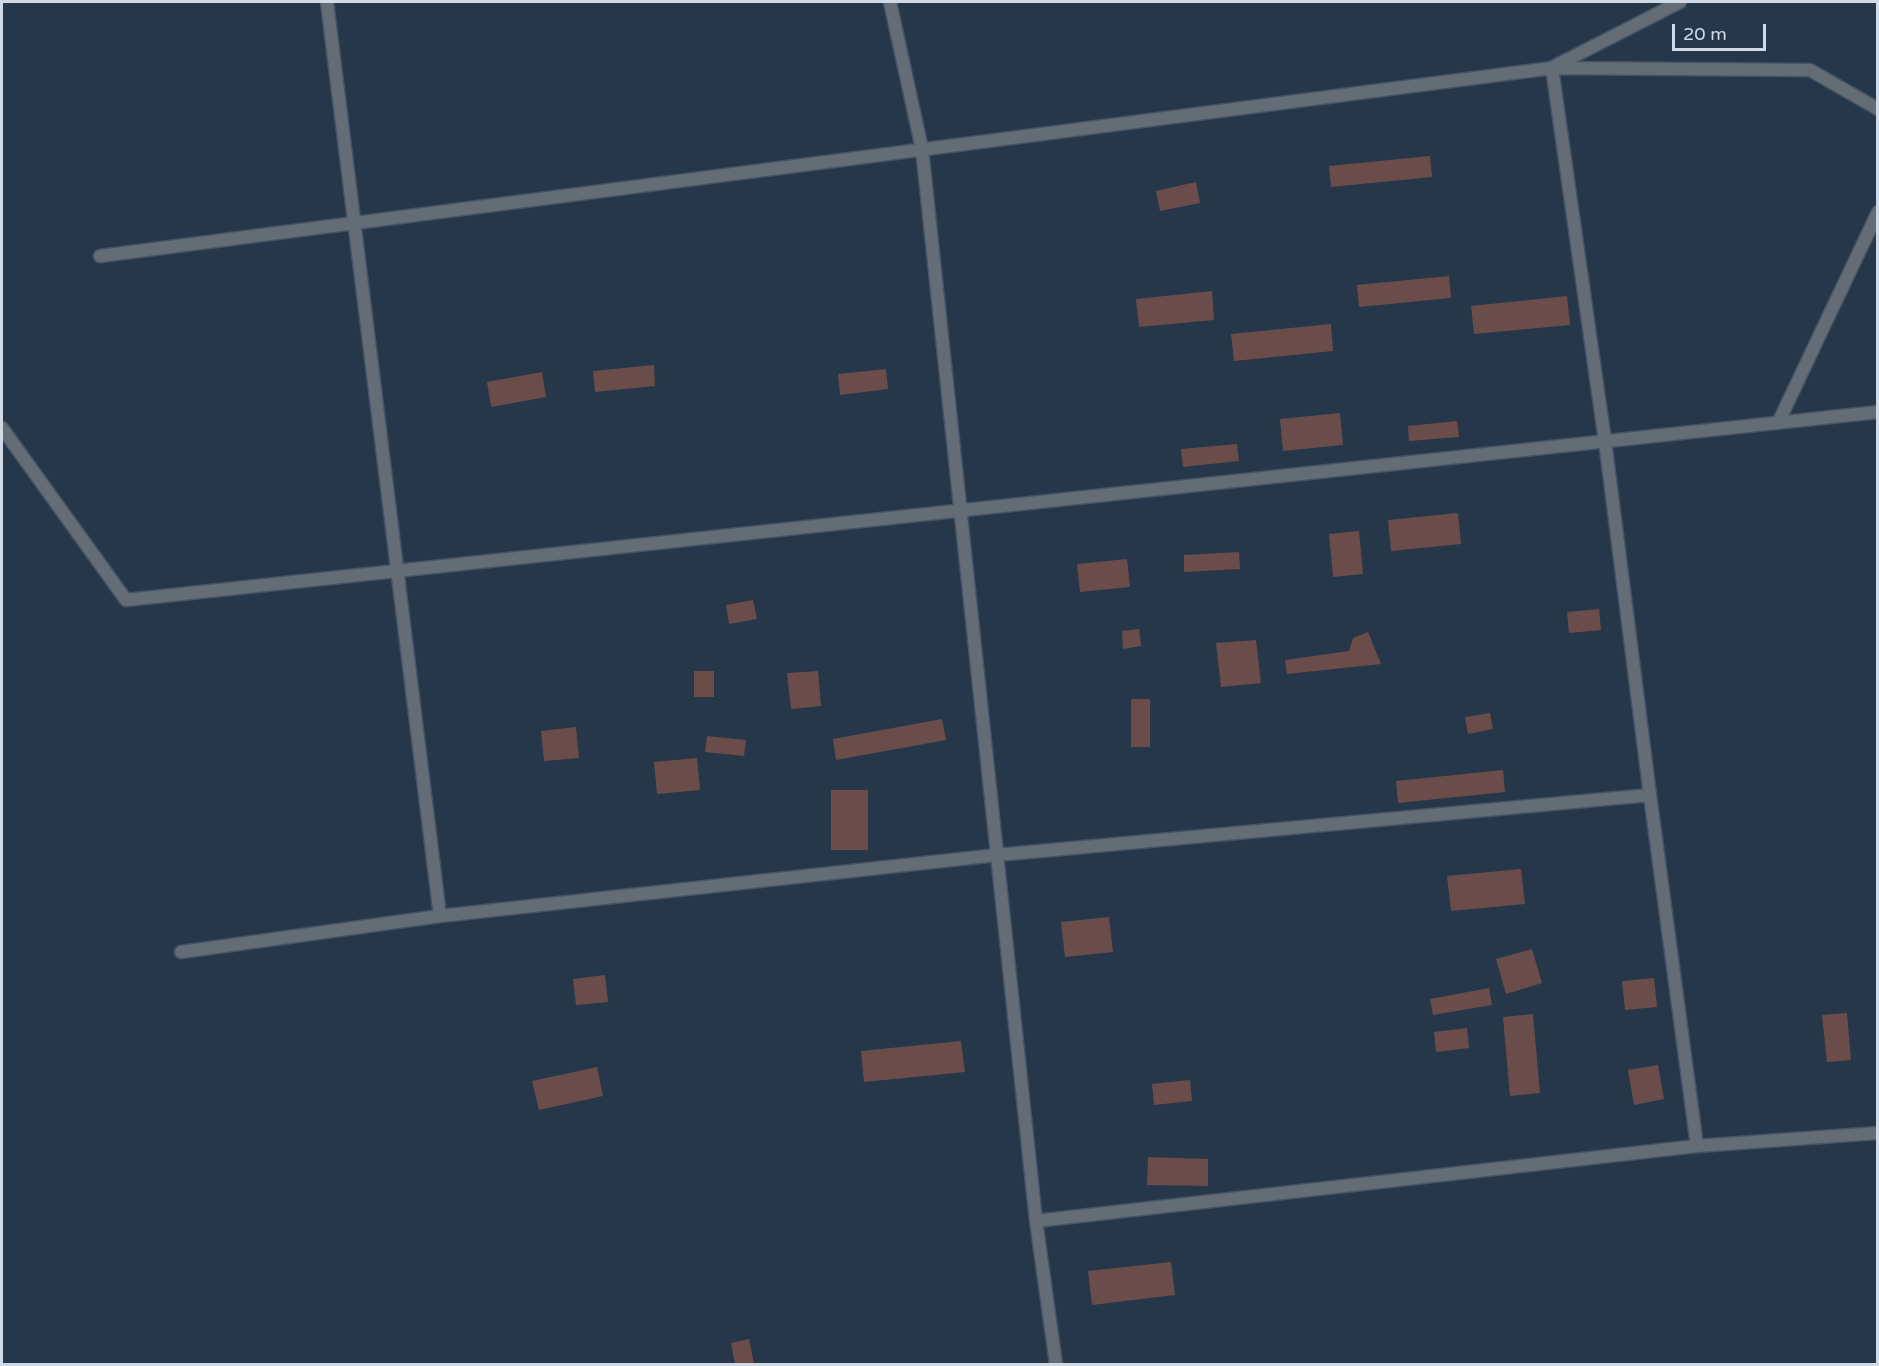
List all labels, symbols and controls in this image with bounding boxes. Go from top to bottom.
scale bar [1675,12,1770,50]
text: 20 m [1683,23,1727,45]

